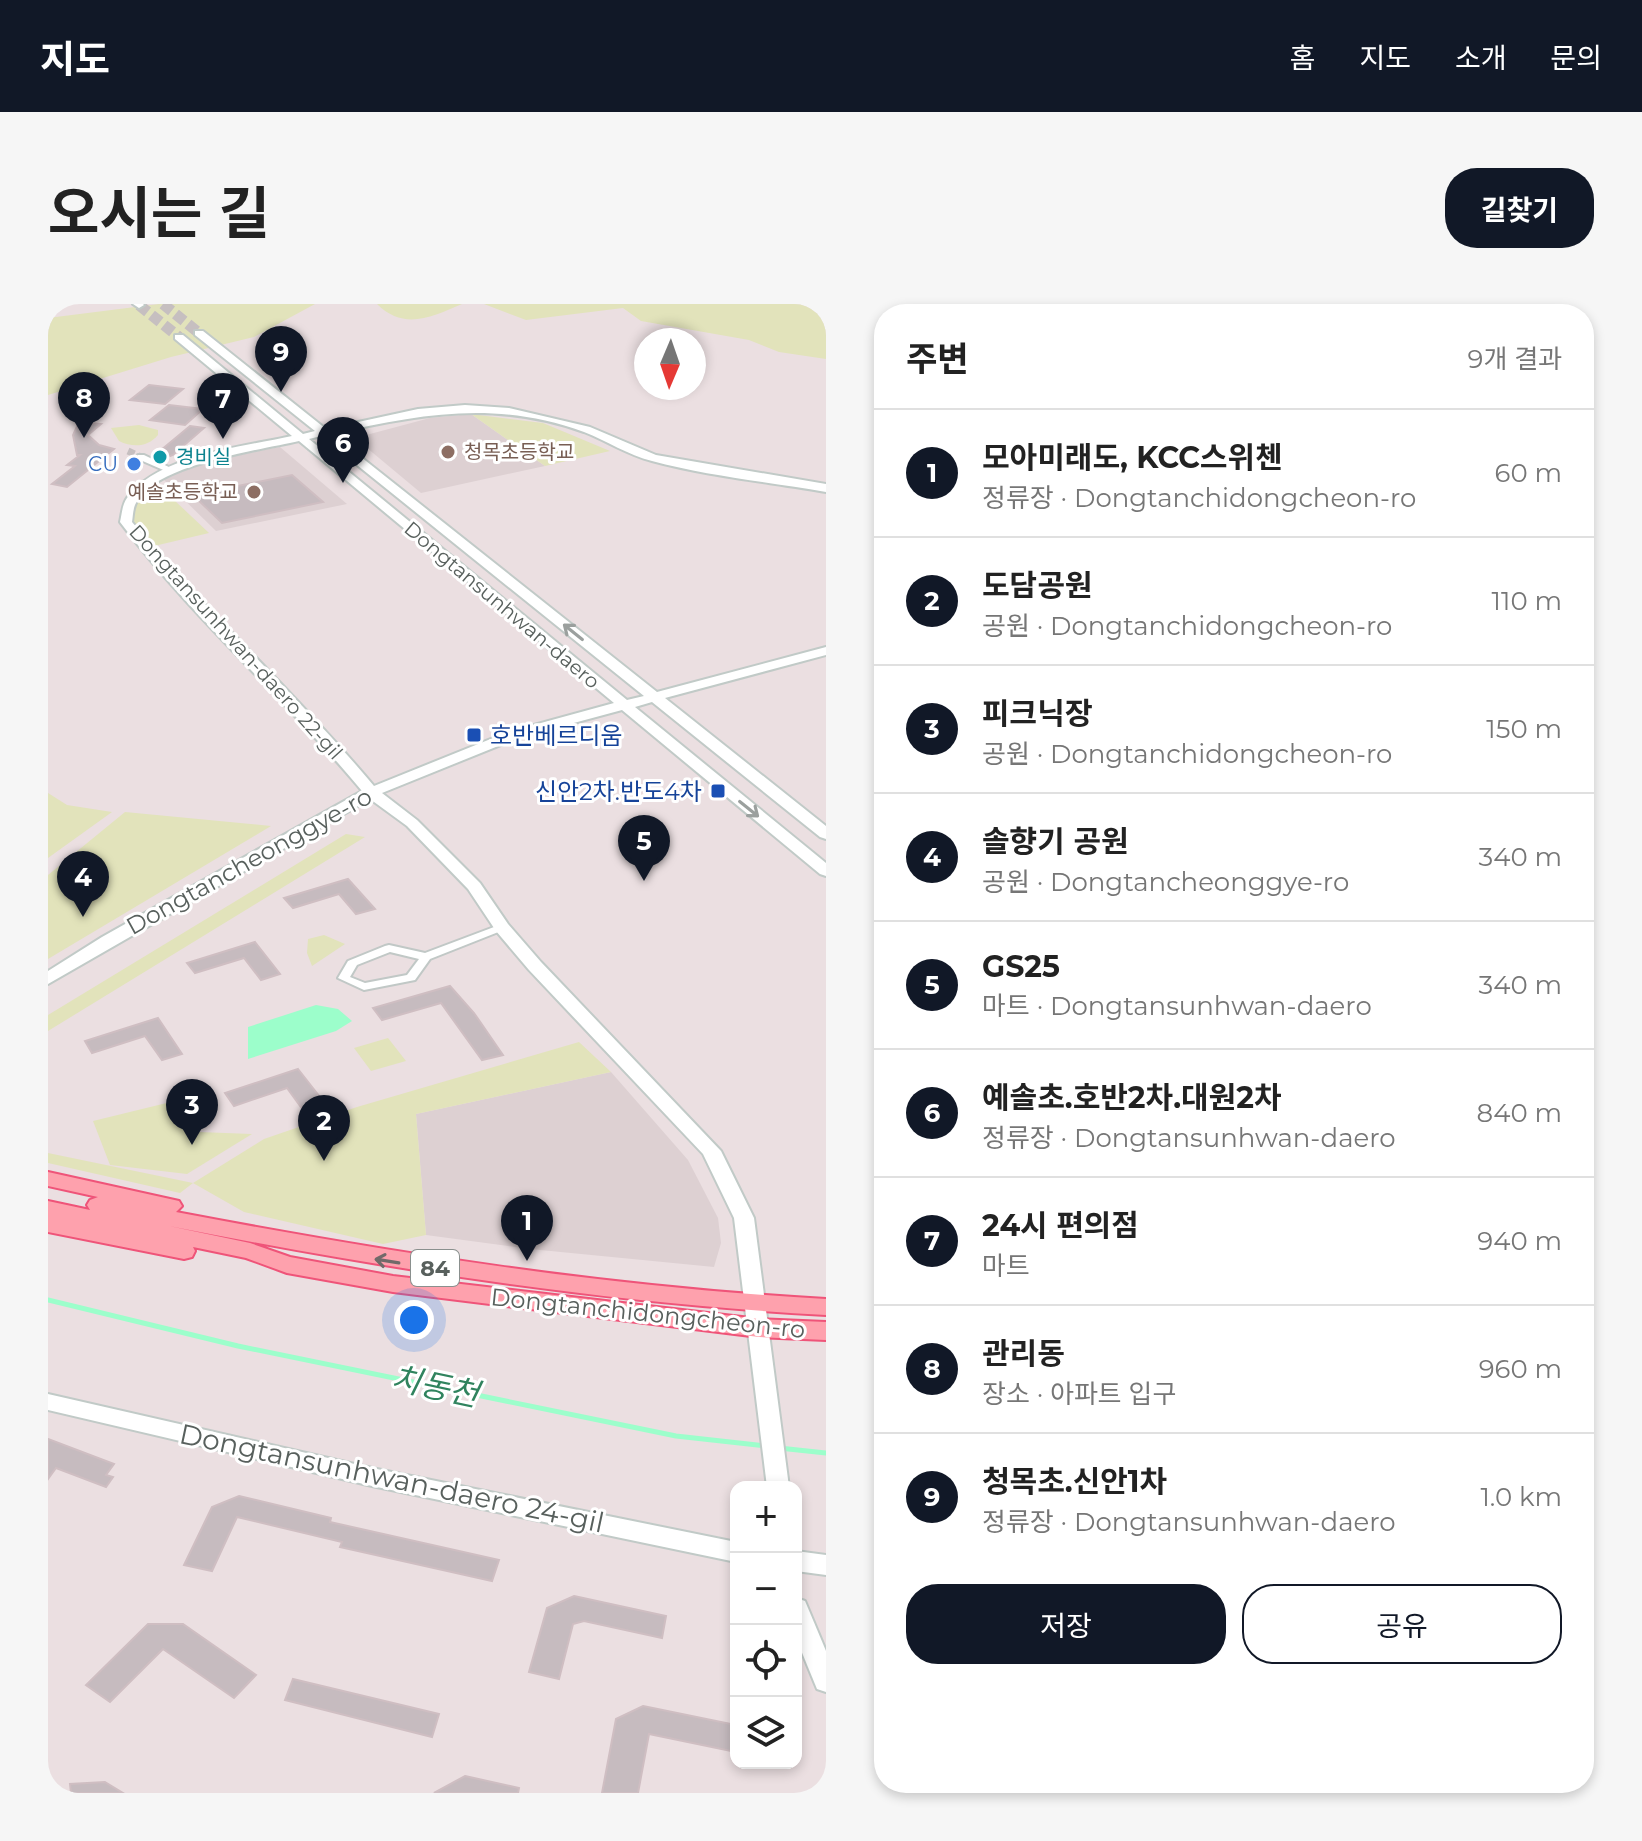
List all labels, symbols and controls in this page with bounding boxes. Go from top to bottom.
text: 지도 [40,36,110,83]
text: 홈 [1290,41,1315,75]
text: 지도 [1359,41,1411,75]
text: 소개 [1455,41,1506,75]
text: 문의 [1550,41,1602,75]
button: 길찾기 [1445,168,1594,248]
text: 오시는 길 [48,179,270,247]
pin: 9 [255,326,307,392]
north arrow [634,328,706,400]
text: 주변 [906,338,969,380]
text: 9개 결과 [1468,343,1562,375]
pin: 8 [58,372,110,438]
pin: 7 [197,373,249,439]
pin: 6 [317,417,369,483]
text: 모아미래도, KCC스위첸 [982,439,1283,476]
place label: 청목초등학교 [464,440,574,464]
marker: 청목초등학교 [439,443,457,461]
place label: 경비실 [176,445,231,469]
marker: 경비실 [151,448,169,466]
place label: CU [88,452,118,476]
marker: CU [125,455,143,473]
text: 1 [927,457,937,489]
text: 60 m [1495,457,1562,489]
place label: 예솔초등학교 [128,480,238,504]
text: 정류장 · Dongtanchidongcheon-ro [982,482,1416,514]
marker: 예솔초등학교 [245,483,263,501]
street label: Dongtansunhwan-daero [400,516,604,694]
street label: Dongtansunhwan-daero 22-gil [124,520,348,764]
text: 도담공원 [982,567,1092,604]
text: 2 [924,585,940,617]
text: 110 m [1492,585,1562,617]
text: 공원 · Dongtanchidongcheon-ro [982,610,1392,642]
one-way arrow [563,624,584,641]
text: 피크닉장 [982,695,1092,732]
text: 3 [924,713,940,745]
text: 150 m [1486,713,1562,745]
place label: 호반베르디움 [490,721,622,750]
marker: 호반베르디움 [465,726,483,744]
text: 공원 · Dongtanchidongcheon-ro [982,738,1392,770]
place label: 신안2차.반도4차 [535,777,702,806]
street label: Dongtancheonggye-ro [121,781,377,941]
marker: 신안2차.반도4차 [709,782,727,800]
one-way arrow [738,800,759,818]
pin: 5 [618,815,670,881]
text: 솔향기 공원 [982,823,1129,860]
text: 4 [923,841,941,873]
text: 340 m [1479,841,1562,873]
pin: 4 [57,851,109,917]
text: 공원 · Dongtancheonggye-ro [982,866,1349,898]
text: GS25 [982,948,1060,985]
text: 5 [924,969,940,1001]
text: 340 m [1479,969,1562,1001]
text: 마트 · Dongtansunhwan-daero [982,990,1372,1022]
pin: 3 [166,1079,218,1145]
text: 예솔초.호반2차.대원2차 [982,1079,1282,1116]
pin: 2 [298,1095,350,1161]
text: 6 [924,1097,940,1129]
text: 840 m [1477,1097,1562,1129]
text: 정류장 · Dongtansunhwan-daero [982,1122,1396,1154]
pin: 1 [501,1195,553,1261]
text: 24시 편의점 [982,1207,1139,1244]
text: 7 [924,1225,940,1257]
text: 940 m [1477,1225,1562,1257]
road number: 84 [411,1250,459,1286]
text: 마트 [982,1250,1030,1282]
one-way arrow [375,1252,400,1267]
street label: Dongtanchidongcheon-ro [489,1282,807,1344]
your location [394,1300,434,1340]
text: 관리동 [982,1335,1065,1372]
text: 8 [923,1353,941,1385]
text: 960 m [1479,1353,1562,1385]
water label: 치동천 [388,1358,486,1415]
text: 장소 · 아파트 입구 [982,1378,1176,1410]
street label: Dongtansunhwan-daero 24-gil [177,1416,607,1540]
text: 청목초.신안1차 [982,1463,1167,1500]
map controls [730,1481,802,1769]
button: + [730,1481,802,1553]
text: 9 [924,1481,940,1513]
text: 1.0 km [1480,1481,1562,1513]
text: 정류장 · Dongtansunhwan-daero [982,1506,1396,1538]
button: − [730,1553,802,1625]
button: 저장 [906,1584,1226,1664]
button: 공유 [1242,1584,1562,1664]
button: locate [730,1625,802,1697]
button: layers [730,1697,802,1769]

